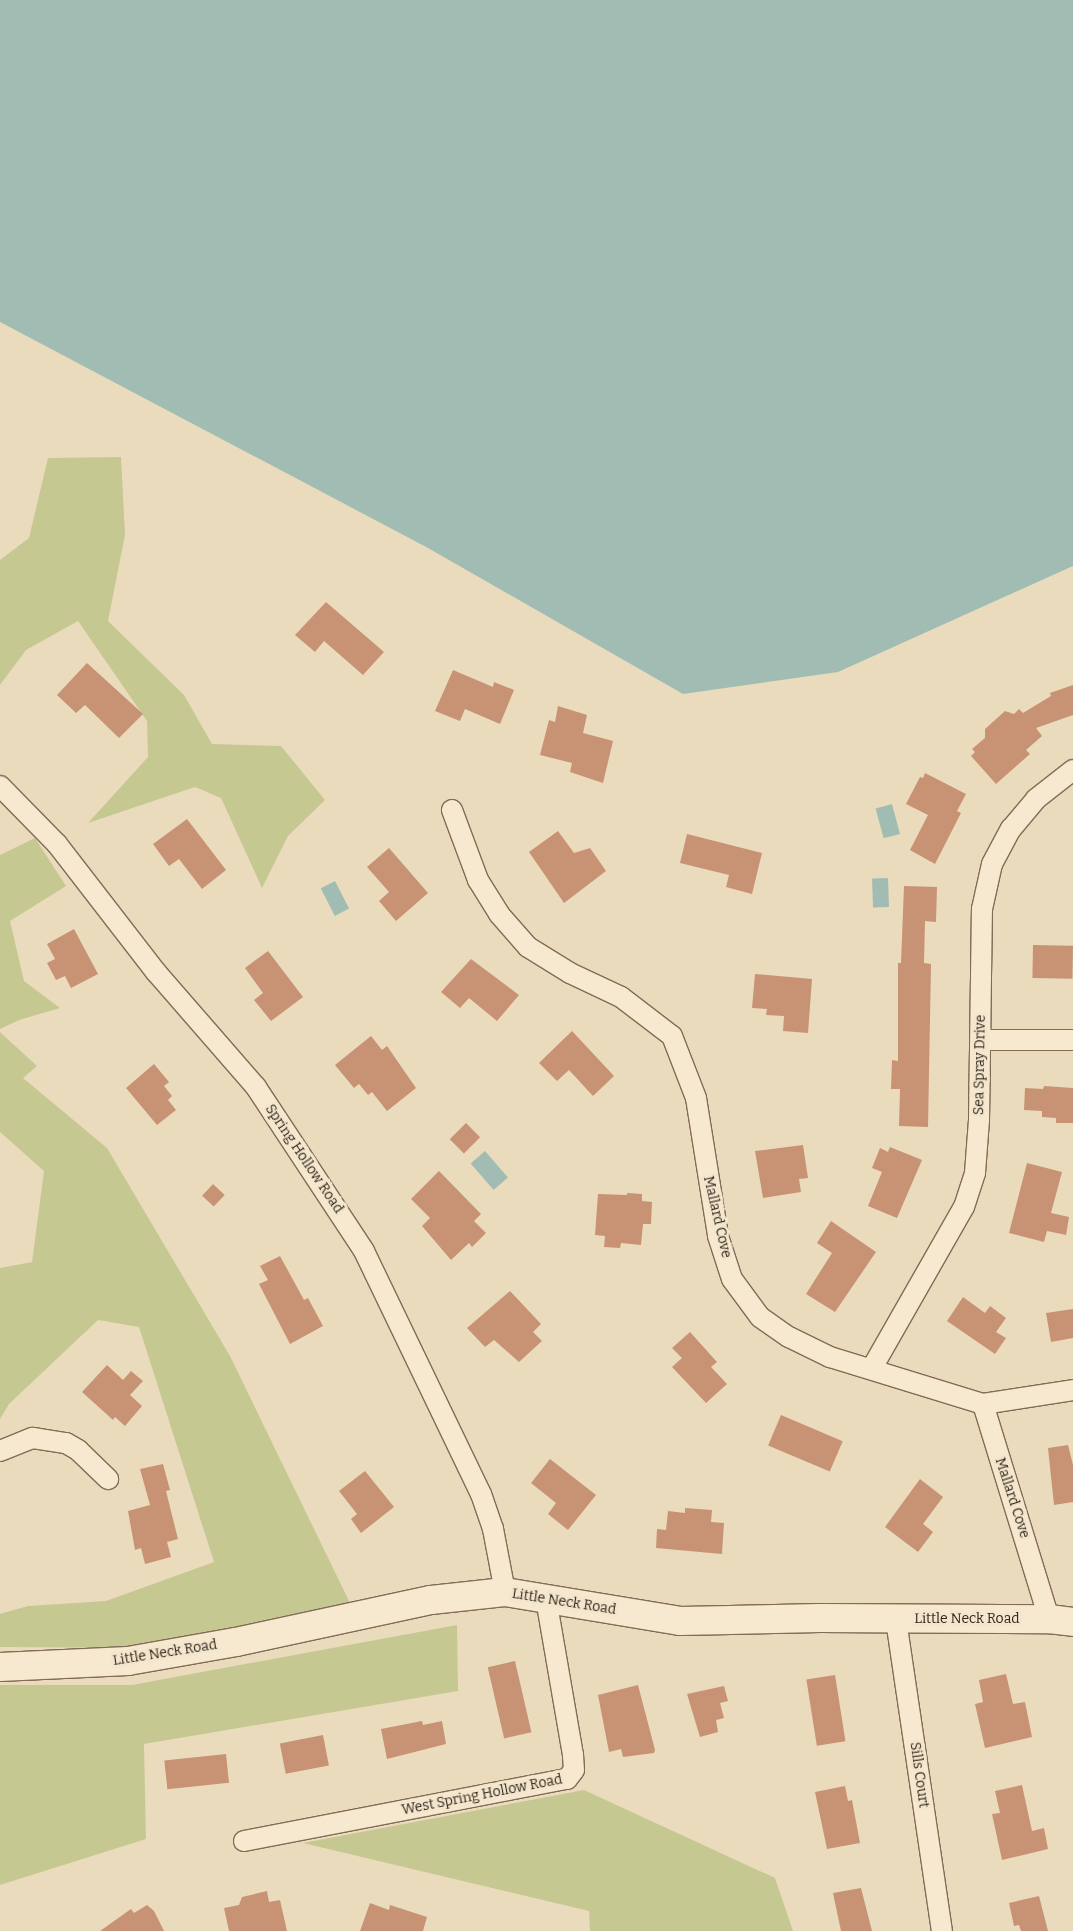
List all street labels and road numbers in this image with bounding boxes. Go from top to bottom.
street label: Sea Spray Drive [971,1015,989,1115]
street label: Spring Hollow Road [261,1101,347,1217]
street label: Mallard Cove [699,1174,735,1260]
street label: Mallard Cove [991,1456,1033,1540]
street label: Little Neck Road [511,1585,617,1619]
street label: Little Neck Road [914,1611,1020,1627]
street label: Little Neck Road [112,1636,218,1670]
street label: Sills Court [906,1741,932,1809]
street label: West Spring Hollow Road [400,1771,564,1819]

